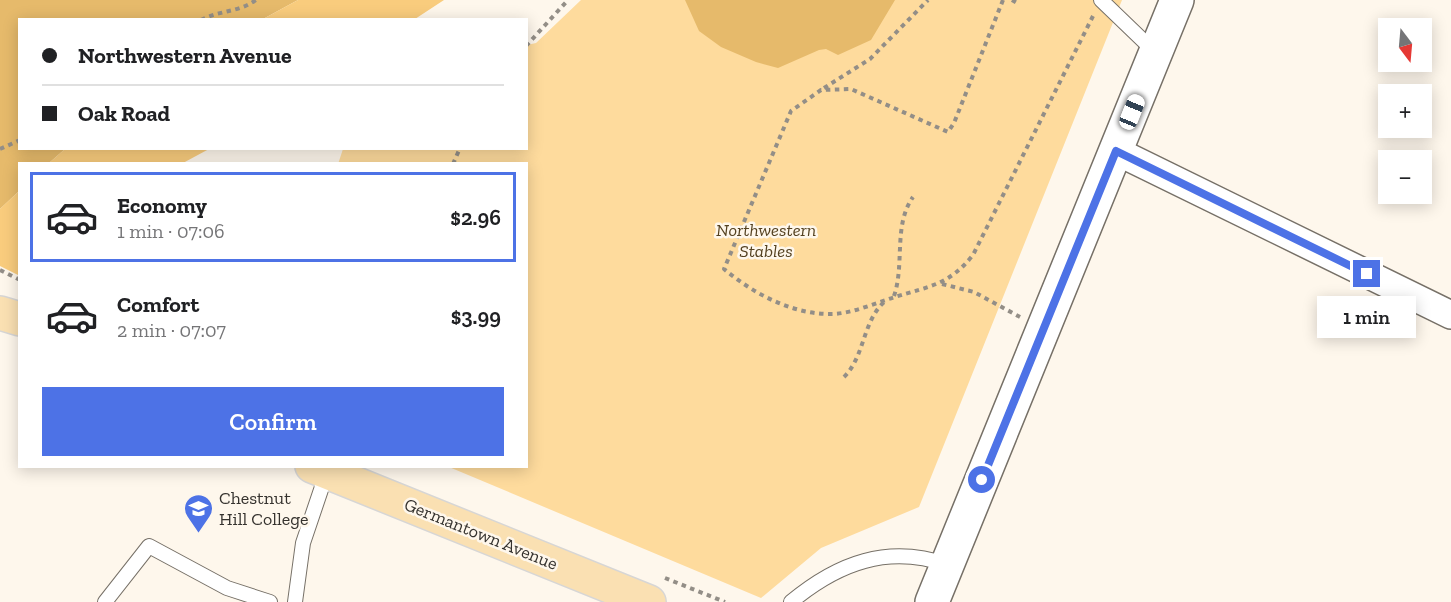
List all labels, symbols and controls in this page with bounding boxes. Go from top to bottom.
north arrow [1378,18,1432,72]
map controls [1378,18,1432,204]
text: Northwestern Avenue [78,42,292,69]
button: + [1378,84,1432,138]
car [1117,92,1147,132]
text: Oak Road [78,100,170,127]
button: − [1378,150,1432,204]
icon: car [45,190,99,244]
text: Economy [117,192,207,219]
text: $2.96 [450,204,501,231]
text: 1 min · 07:06 [117,219,225,243]
park label: Northwestern Stables [716,219,816,262]
route end [1353,260,1380,287]
icon: car [45,289,99,343]
text: Comfort [117,291,199,318]
callout: 1 min [1318,295,1416,337]
text: $3.99 [451,303,501,330]
text: 1 min [1343,305,1390,329]
text: 2 min · 07:07 [117,318,226,342]
button: Confirm [42,387,504,456]
route start [968,466,995,493]
place label: Chestnut Hill College [219,487,309,530]
school or university icon: Chestnut Hill College [182,492,214,534]
street label: Germantown Avenue [401,493,561,575]

